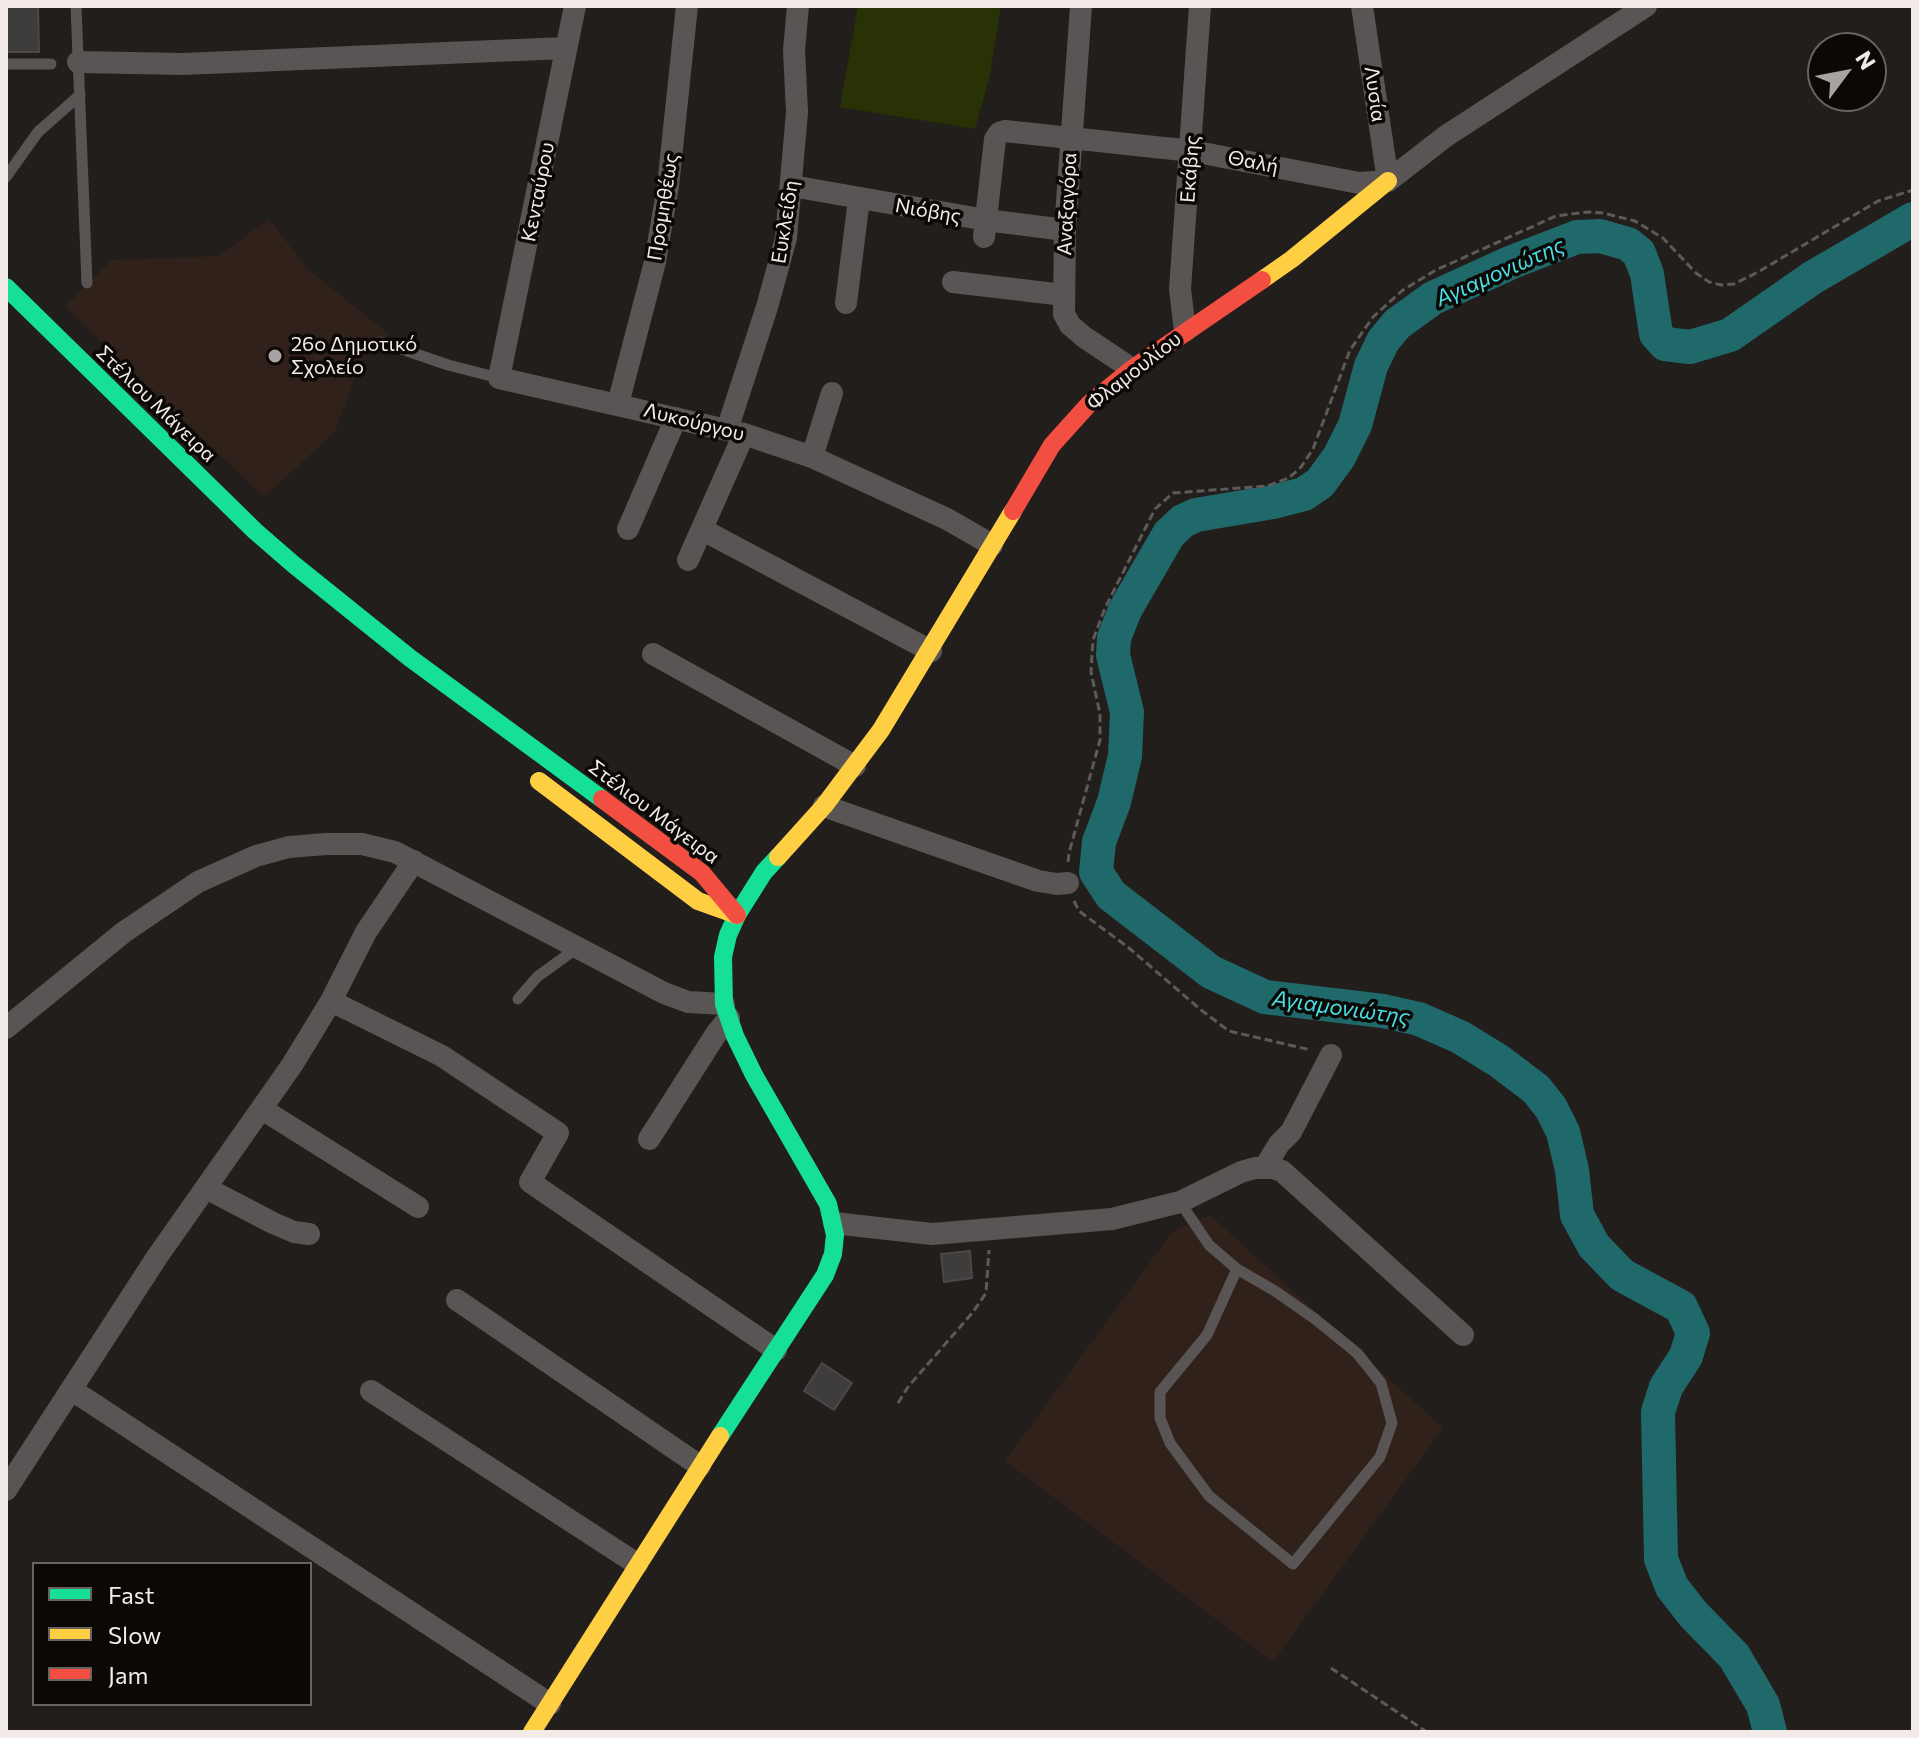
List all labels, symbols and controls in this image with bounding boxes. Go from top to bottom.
north arrow [1807,32,1887,112]
text: N [1850,46,1882,74]
street label: Λυσία [1359,65,1391,123]
street label: Εκάβης [1176,134,1204,204]
street label: Κενταύρου [517,140,559,244]
street label: Θαλή [1226,145,1280,179]
street label: Προμηθέως [643,152,683,262]
street label: Αναξαγόρα [1052,152,1082,256]
street label: Ευκλείδη [767,179,803,265]
street label: Νιόβης [893,193,963,229]
water label: Αγιαμονιώτης [1431,232,1569,312]
street label: Φλαμουλίου [1082,327,1186,415]
place label: 26ο Δημοτικό Σχολείο [291,332,417,379]
street label: Στέλιου Μάγειρα [91,341,221,467]
marker: 26ο Δημοτικό Σχολείο [266,347,284,365]
street label: Λυκούργου [641,398,747,446]
street label: Στέλιου Μάγειρα [584,755,724,869]
water label: Αγιαμονιώτης [1271,985,1411,1031]
legend [32,1562,312,1706]
text: Fast [108,1580,155,1609]
text: Slow [108,1620,161,1649]
text: Jam [108,1660,148,1689]

